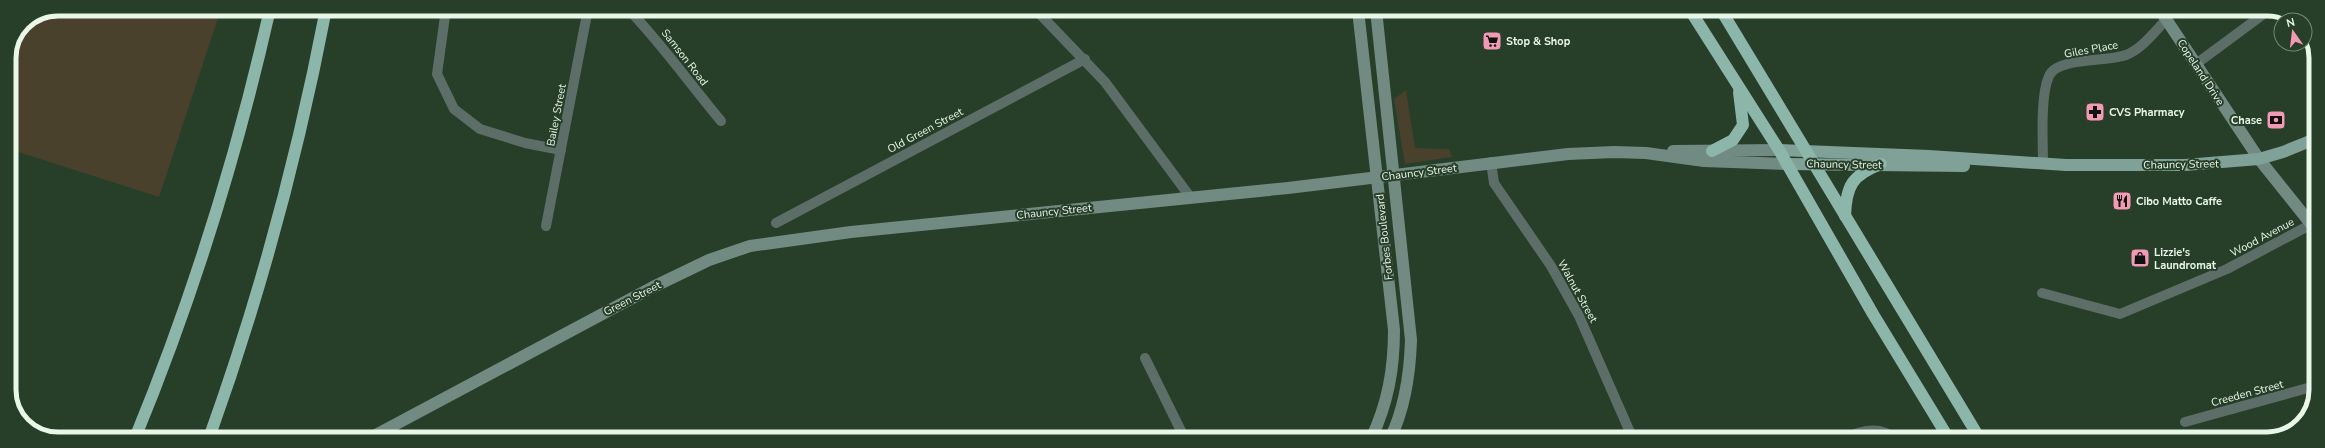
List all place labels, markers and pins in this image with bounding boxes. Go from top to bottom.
supermarket icon: Stop & Shop [1481,30,1503,52]
place label: Stop & Shop [1506,34,1571,49]
pharmacy icon: CVS Pharmacy [2084,101,2106,123]
place label: CVS Pharmacy [2109,105,2185,120]
bank icon: Chase [2265,109,2287,131]
place label: Chase [2231,113,2262,128]
restaurant icon: Cibo Matto Caffe [2111,190,2133,212]
place label: Cibo Matto Caffe [2136,194,2222,209]
place label: Lizzie's Laundromat [2154,245,2217,273]
shop icon: Lizzie's Laundromat [2129,247,2151,269]

